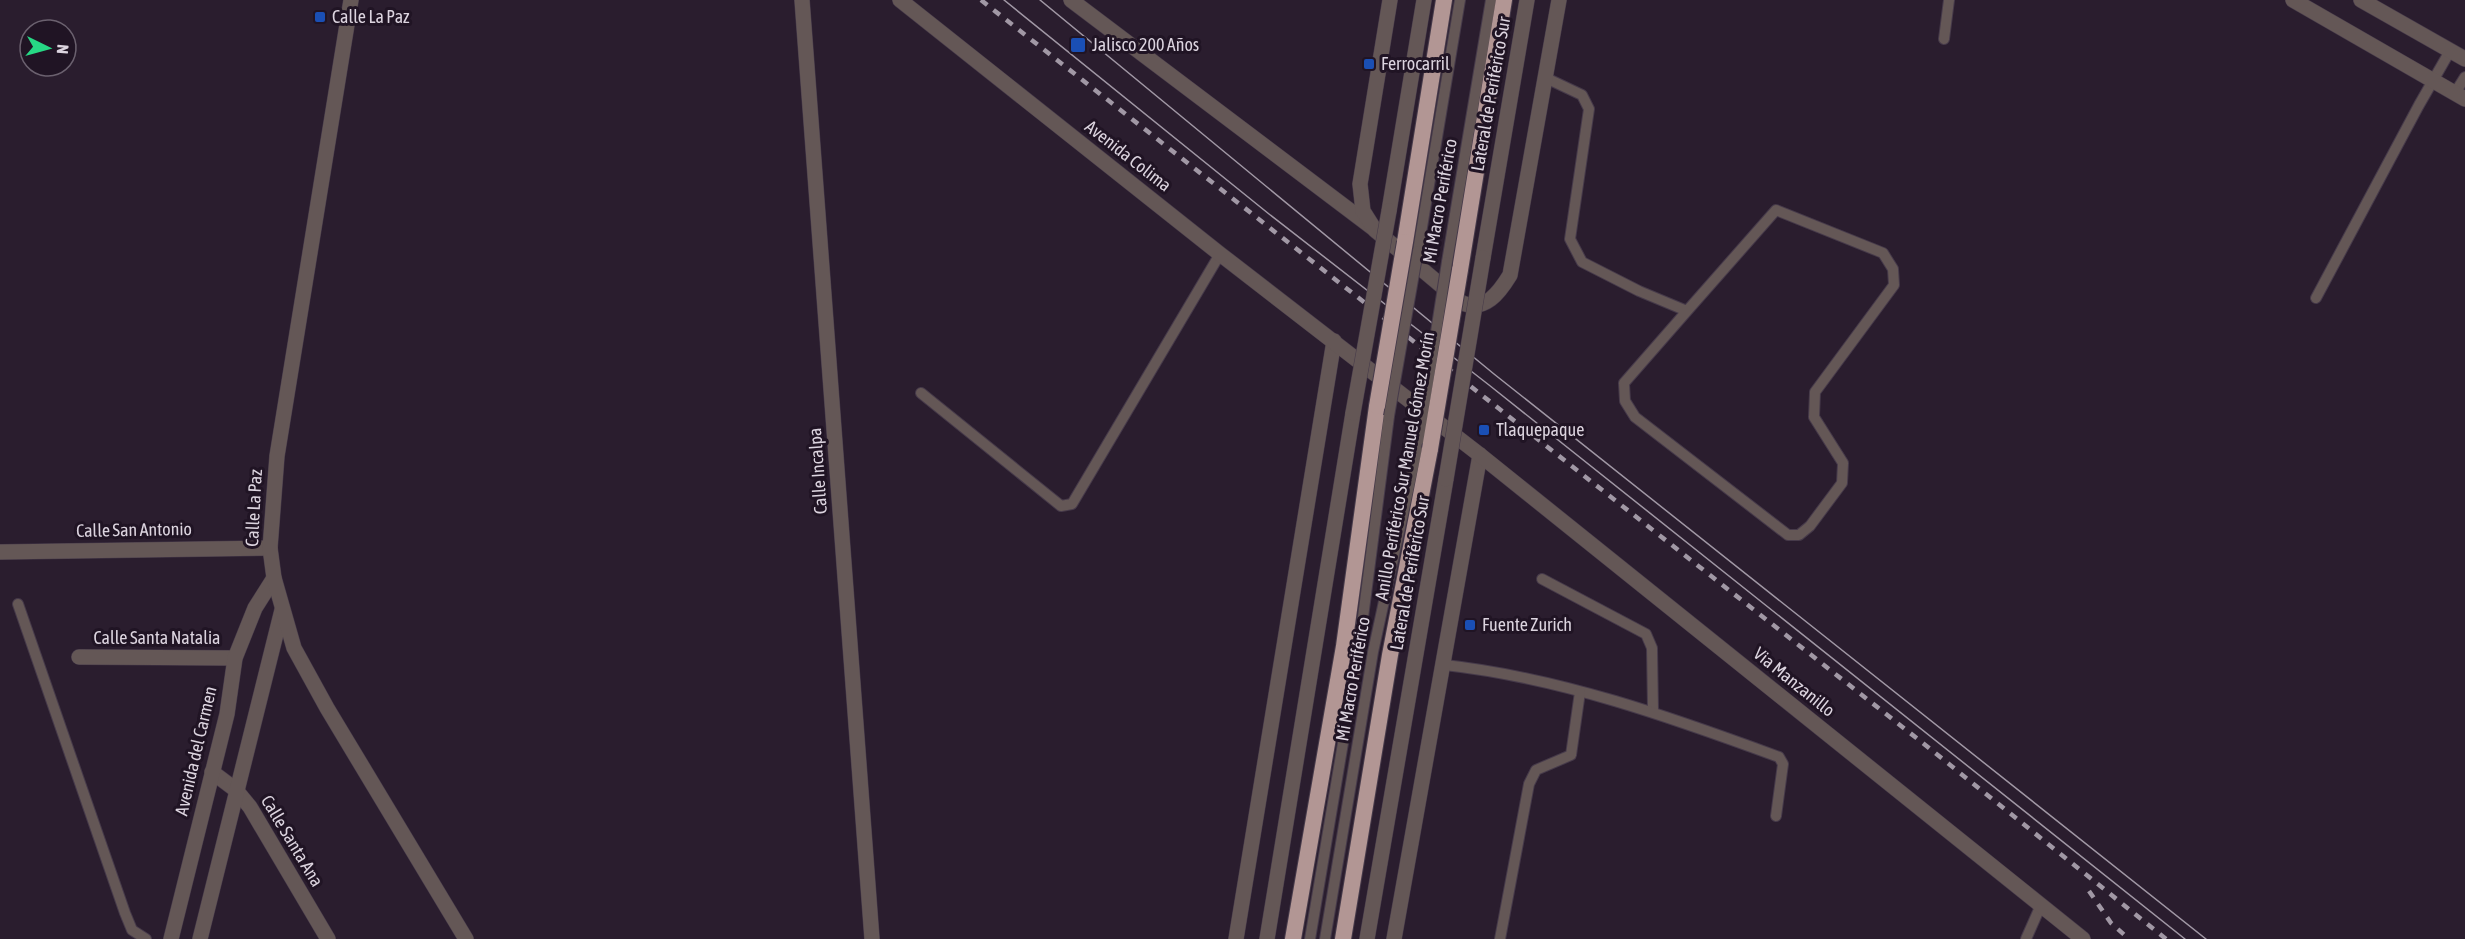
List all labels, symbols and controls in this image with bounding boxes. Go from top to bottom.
place label: Calle La Paz [332,6,410,27]
marker: Calle La Paz [313,10,327,24]
street label: Lateral de Periférico Sur [1467,14,1515,173]
north arrow [18,18,78,78]
place label: Jalisco 200 Años [1092,34,1199,55]
marker: Jalisco 200 Años [1069,36,1087,54]
text: N [54,44,72,55]
place label: Ferrocarril [1381,53,1450,74]
marker: Ferrocarril [1362,57,1376,71]
street label: Avenida Colima [1081,116,1175,196]
street label: Mi Macro Periférico [1418,137,1461,265]
street label: Anillo Periférico Sur Manuel Gómez Morín [1371,330,1439,602]
place label: Tlaquepaque [1496,419,1584,440]
marker: Tlaquepaque [1477,423,1491,437]
street label: Calle Incalpa [804,427,831,515]
street label: Calle La Paz [241,468,266,547]
street label: Lateral de Periférico Sur [1386,493,1434,652]
street label: Calle San Antonio [76,518,192,541]
place label: Fuente Zurich [1482,614,1572,635]
street label: Mi Macro Periférico [1331,615,1374,743]
marker: Fuente Zurich [1463,618,1477,632]
street label: Calle Santa Natalia [94,627,220,648]
street label: Via Manzanillo [1749,642,1839,721]
street label: Avenida del Carmen [170,684,221,818]
street label: Calle Santa Ana [257,791,328,890]

